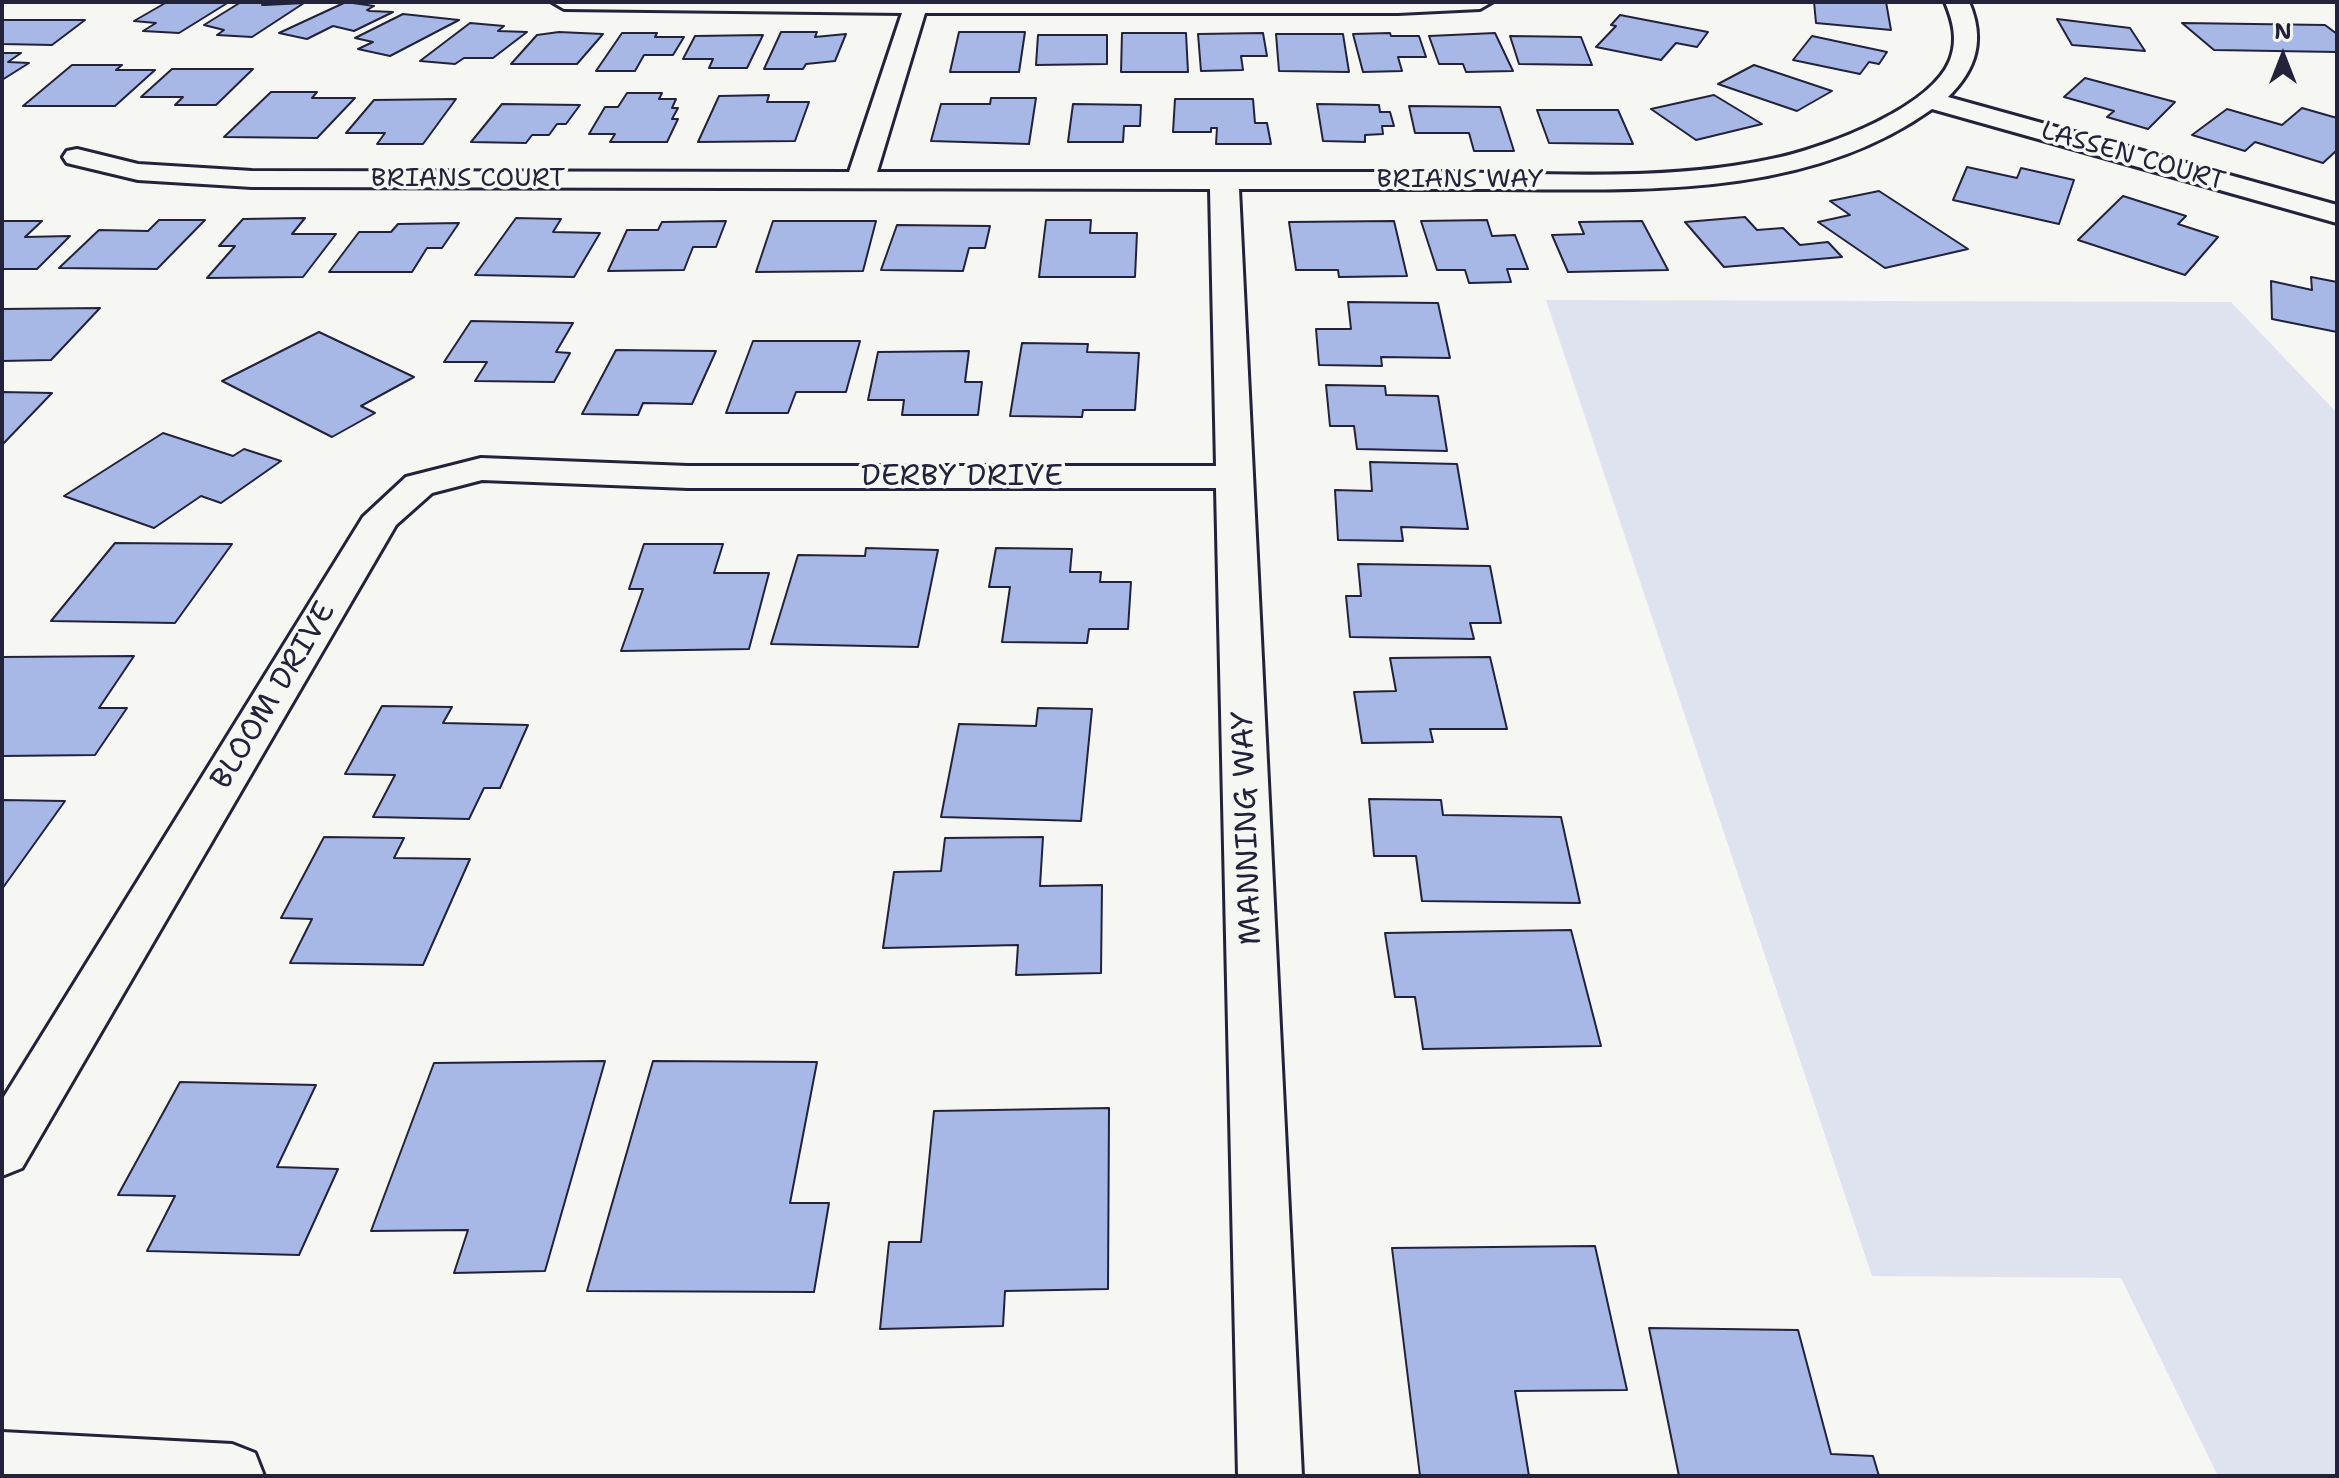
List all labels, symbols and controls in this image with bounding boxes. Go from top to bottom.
north arrow [2243,16,2323,96]
text: N [2274,17,2292,46]
street label: LASSEN COURT [2037,116,2229,198]
street label: BRIANS COURT [371,163,565,195]
street label: BRIANS WAY [1377,164,1543,196]
street label: DERBY DRIVE [861,459,1063,495]
street label: BLOOM DRIVE [204,596,344,796]
street label: MANNING WAY [1226,710,1270,946]

